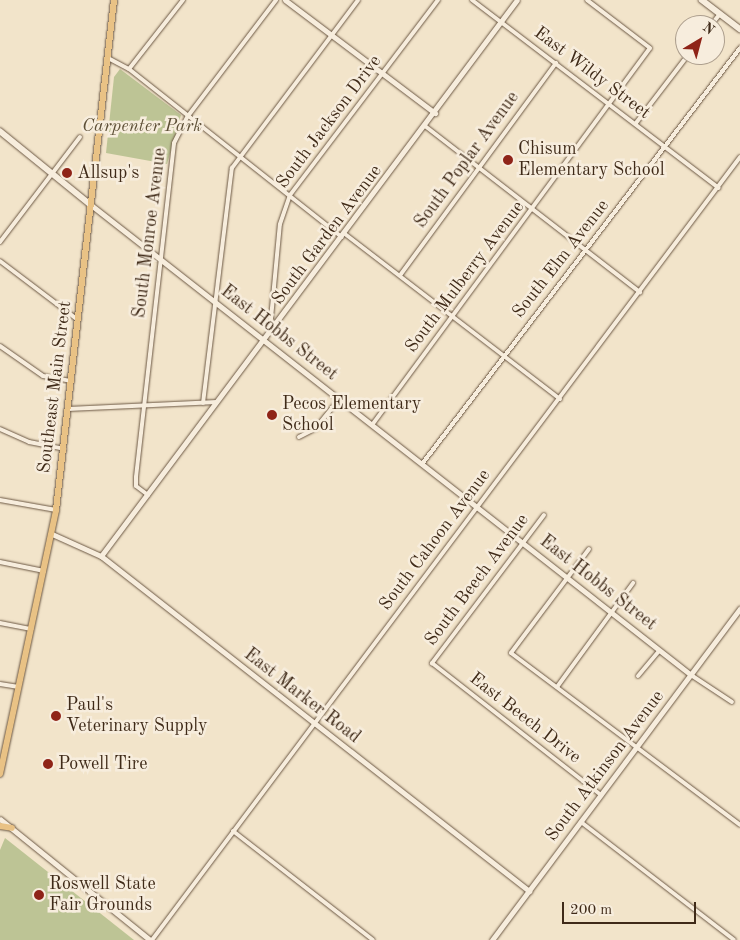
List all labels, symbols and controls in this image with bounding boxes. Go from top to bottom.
north arrow [675,15,725,65]
text: N [700,20,717,38]
street label: East Wildy Street [529,22,655,124]
street label: South Jackson Drive [272,51,386,193]
street label: South Poplar Avenue [410,87,524,233]
park label: Carpenter Park [82,115,202,137]
place label: Chisum Elementary School [518,139,665,182]
street label: South Monroe Avenue [129,147,171,319]
marker: Chisum Elementary School [502,154,514,166]
street label: South Garden Avenue [267,161,387,309]
place label: Allsup's [77,162,139,184]
marker: Allsup's [61,167,73,179]
street label: South Elm Avenue [508,195,614,323]
street label: South Mulberry Avenue [401,197,529,357]
street label: East Hobbs Street [216,281,342,385]
street label: Southeast Main Street [34,300,76,474]
place label: Pecos Elementary School [282,394,421,436]
marker: Pecos Elementary School [266,409,278,421]
street label: South Cahoon Avenue [375,465,495,615]
street label: South Beech Avenue [420,510,534,650]
street label: East Hobbs Street [535,531,661,635]
street label: East Marker Road [239,644,365,748]
street label: East Beech Drive [465,668,585,768]
street label: South Atkinson Avenue [541,686,669,846]
place label: Paul's Veterinary Supply [66,695,208,738]
marker: Paul's Veterinary Supply [50,710,62,722]
place label: Powell Tire [58,753,147,775]
marker: Powell Tire [42,758,54,770]
place label: Roswell State Fair Grounds [49,874,156,916]
marker: Roswell State Fair Grounds [33,889,45,901]
scale bar [565,892,699,924]
text: 200 m [570,903,612,918]

